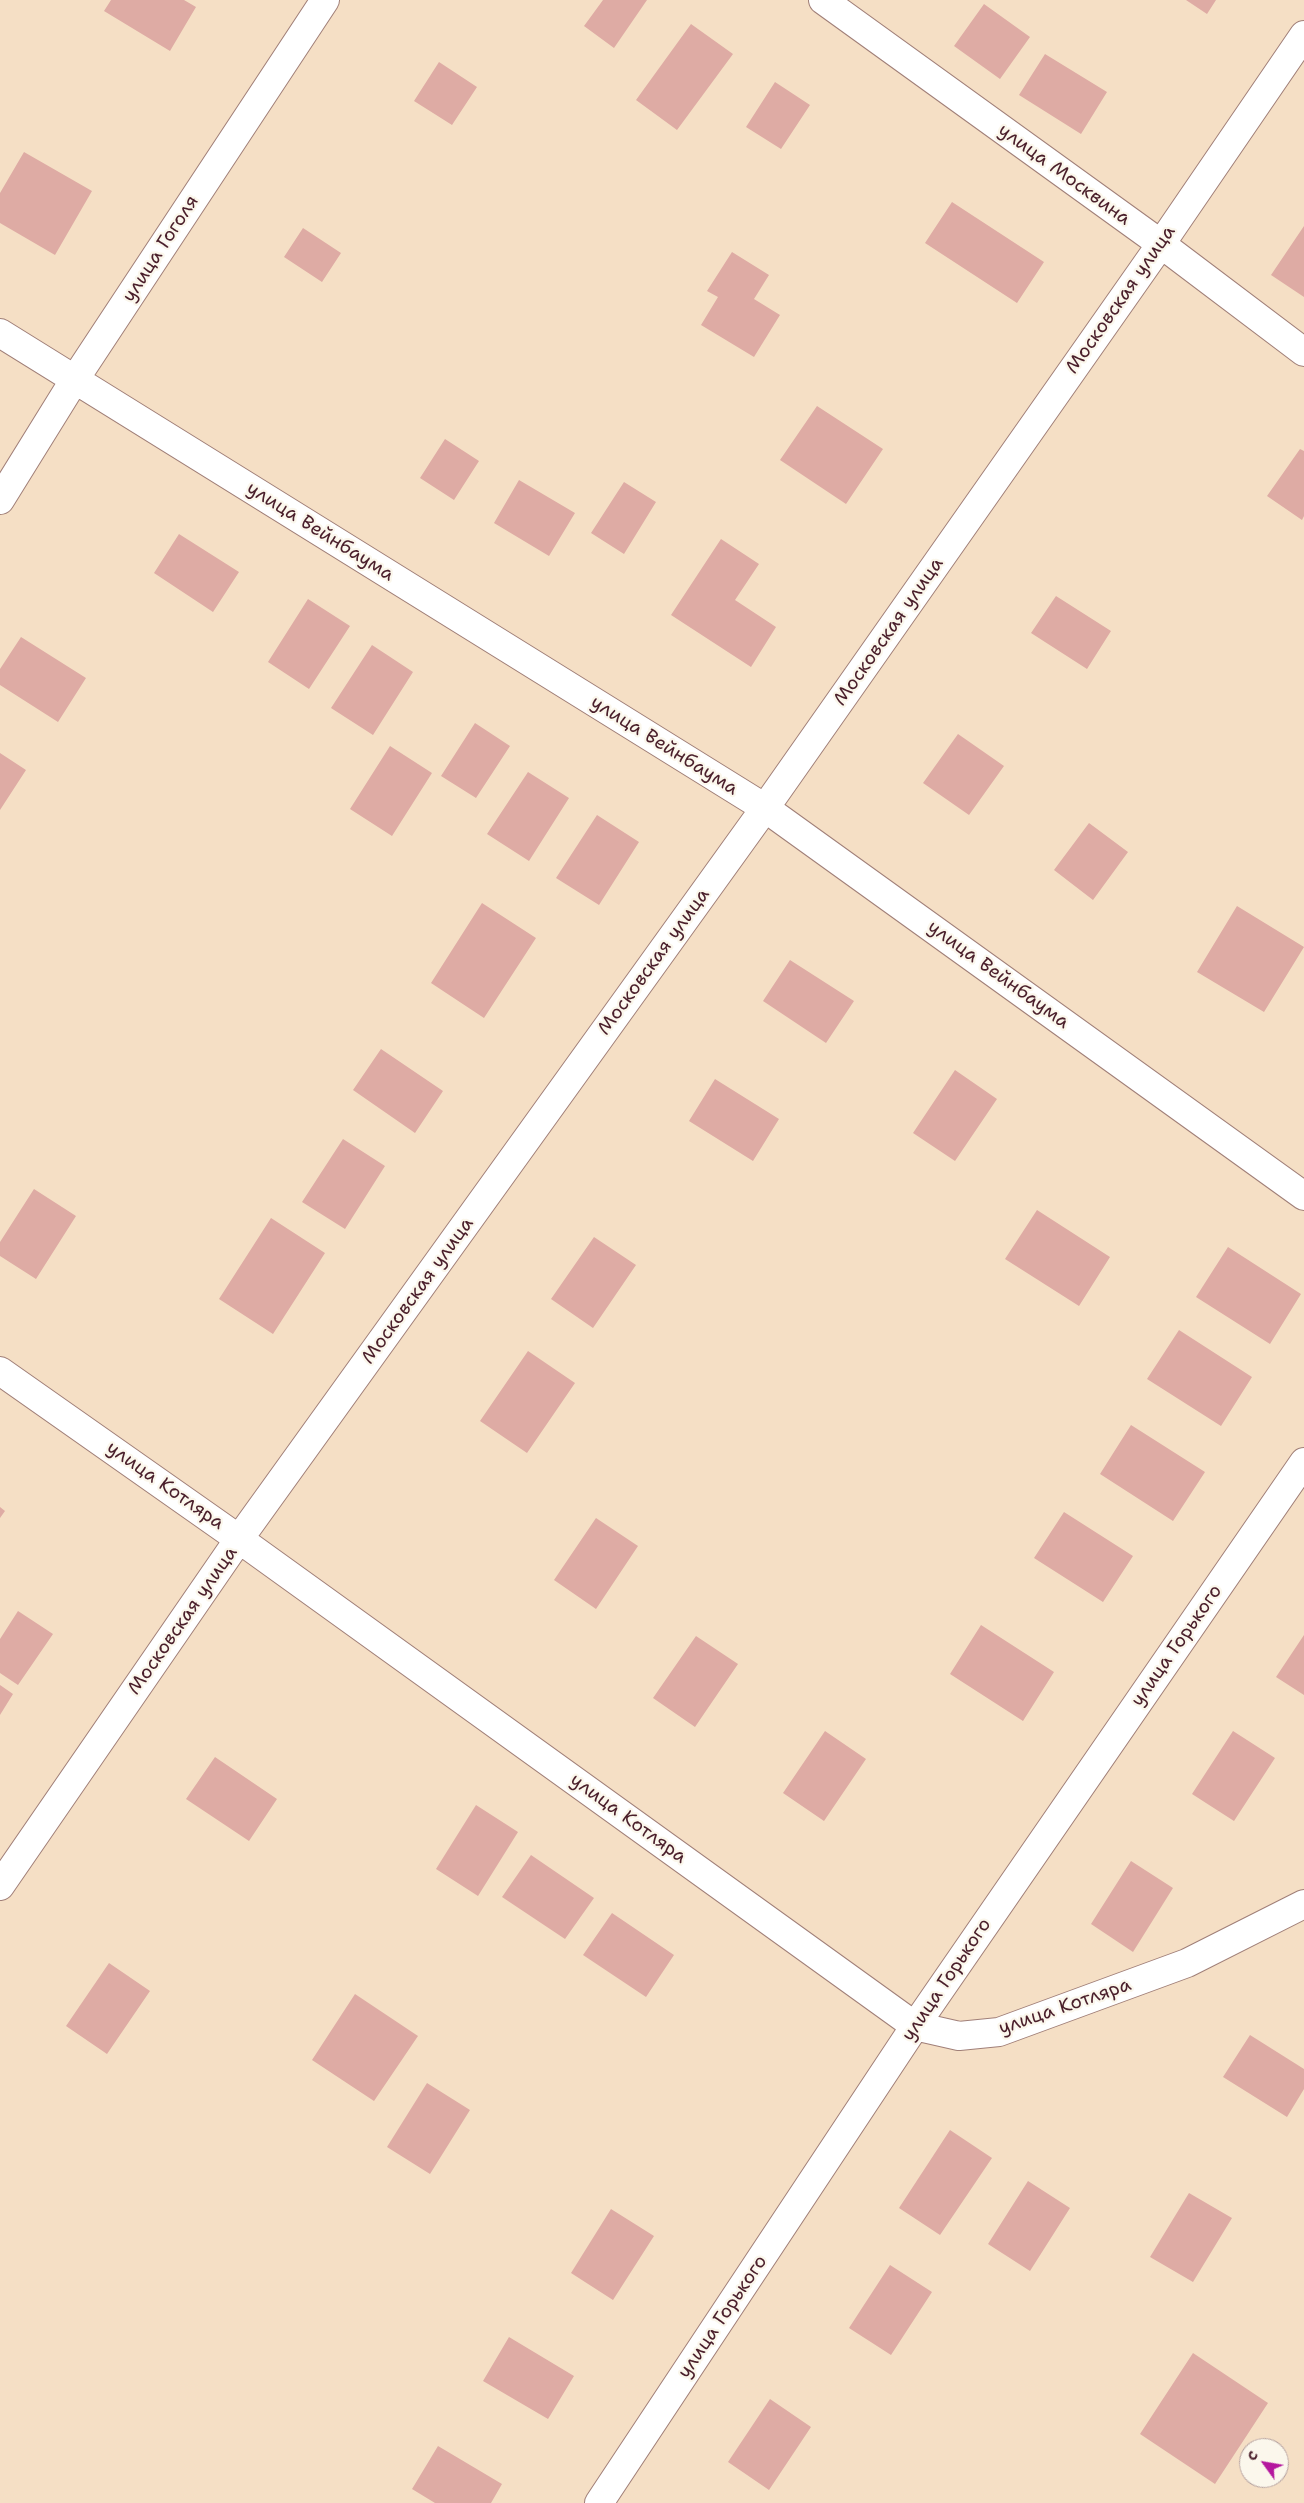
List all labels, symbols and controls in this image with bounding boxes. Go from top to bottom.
street label: улица Москвина [993,119,1135,231]
street label: улица Гоголя [118,191,204,307]
street label: Московская улица [1061,222,1181,378]
street label: улица Вейнбаума [242,477,398,587]
street label: Московская улица [829,554,949,710]
street label: улица Вейнбаума [586,691,742,801]
street label: Московская улица [593,884,715,1040]
street label: улица Вейнбаума [923,916,1073,1034]
street label: Московская улица [357,1213,479,1369]
street label: улица Котляра [102,1437,228,1535]
street label: Московская улица [123,1543,243,1699]
street label: улица Горького [1127,1581,1227,1711]
street label: улица Котляра [565,1769,691,1869]
street label: улица Горького [897,1914,997,2046]
street label: улица Котляра [996,1974,1134,2040]
street label: улица Горького [673,2251,773,2383]
north arrow [1239,2438,1289,2488]
text: С [1242,2447,1262,2464]

